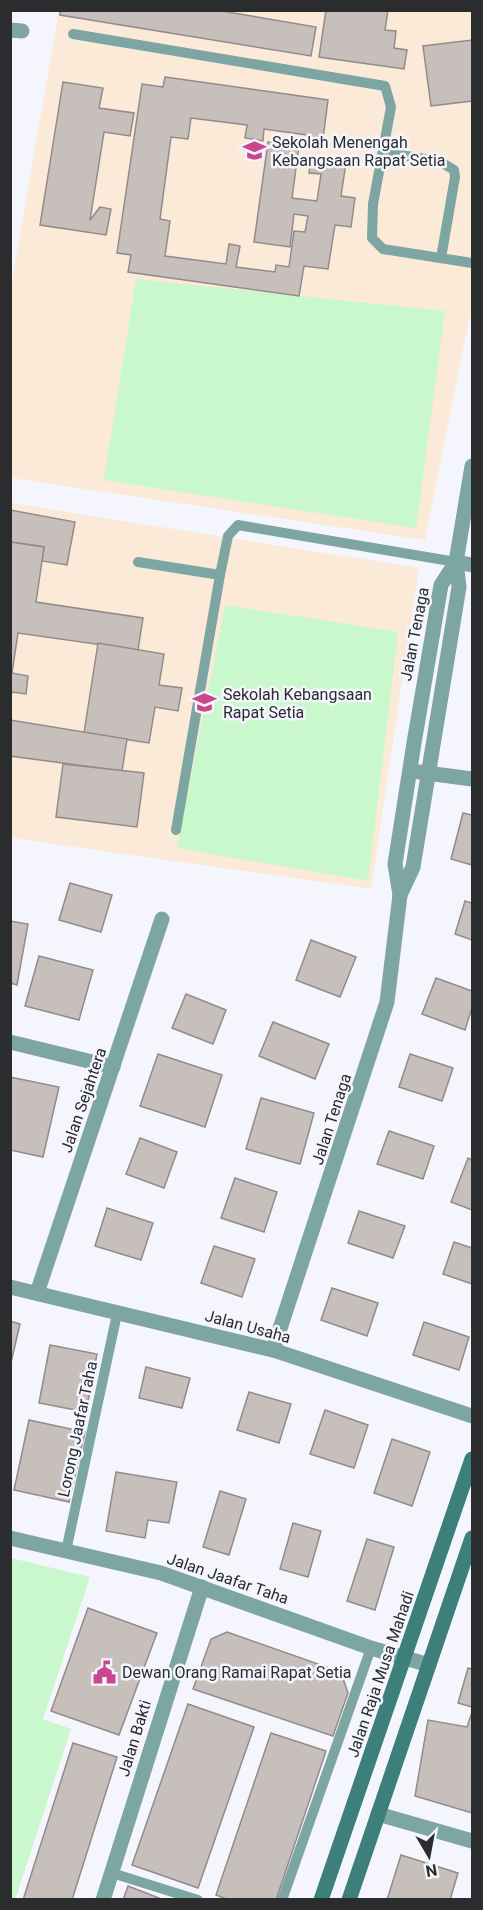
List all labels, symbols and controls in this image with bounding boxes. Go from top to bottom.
place label: Sekolah Menengah Kebangsaan Rapat Setia [272,133,446,170]
school or university icon: Sekolah Menengah Kebangsaan Rapat Setia [241,138,267,164]
street label: Jalan Tenaga [396,586,433,683]
place label: Sekolah Kebangsaan Rapat Setia [223,685,372,722]
school or university icon: Sekolah Kebangsaan Rapat Setia [192,690,218,716]
street label: Jalan Sejahtera [57,1045,110,1155]
street label: Jalan Tenaga [308,1071,355,1167]
street label: Jalan Usaha [203,1306,293,1347]
street label: Lorong Jaafar Taha [54,1359,101,1499]
street label: Jalan Jaafar Taha [165,1549,291,1608]
street label: Jalan Raja Musa Mahadi [343,1588,418,1760]
public building icon: Dewan Orang Ramai Rapat Setia [91,1659,117,1685]
place label: Dewan Orang Ramai Rapat Setia [122,1663,352,1682]
street label: Jalan Bakti [114,1698,155,1779]
north arrow [399,1826,459,1886]
text: N [424,1860,439,1881]

